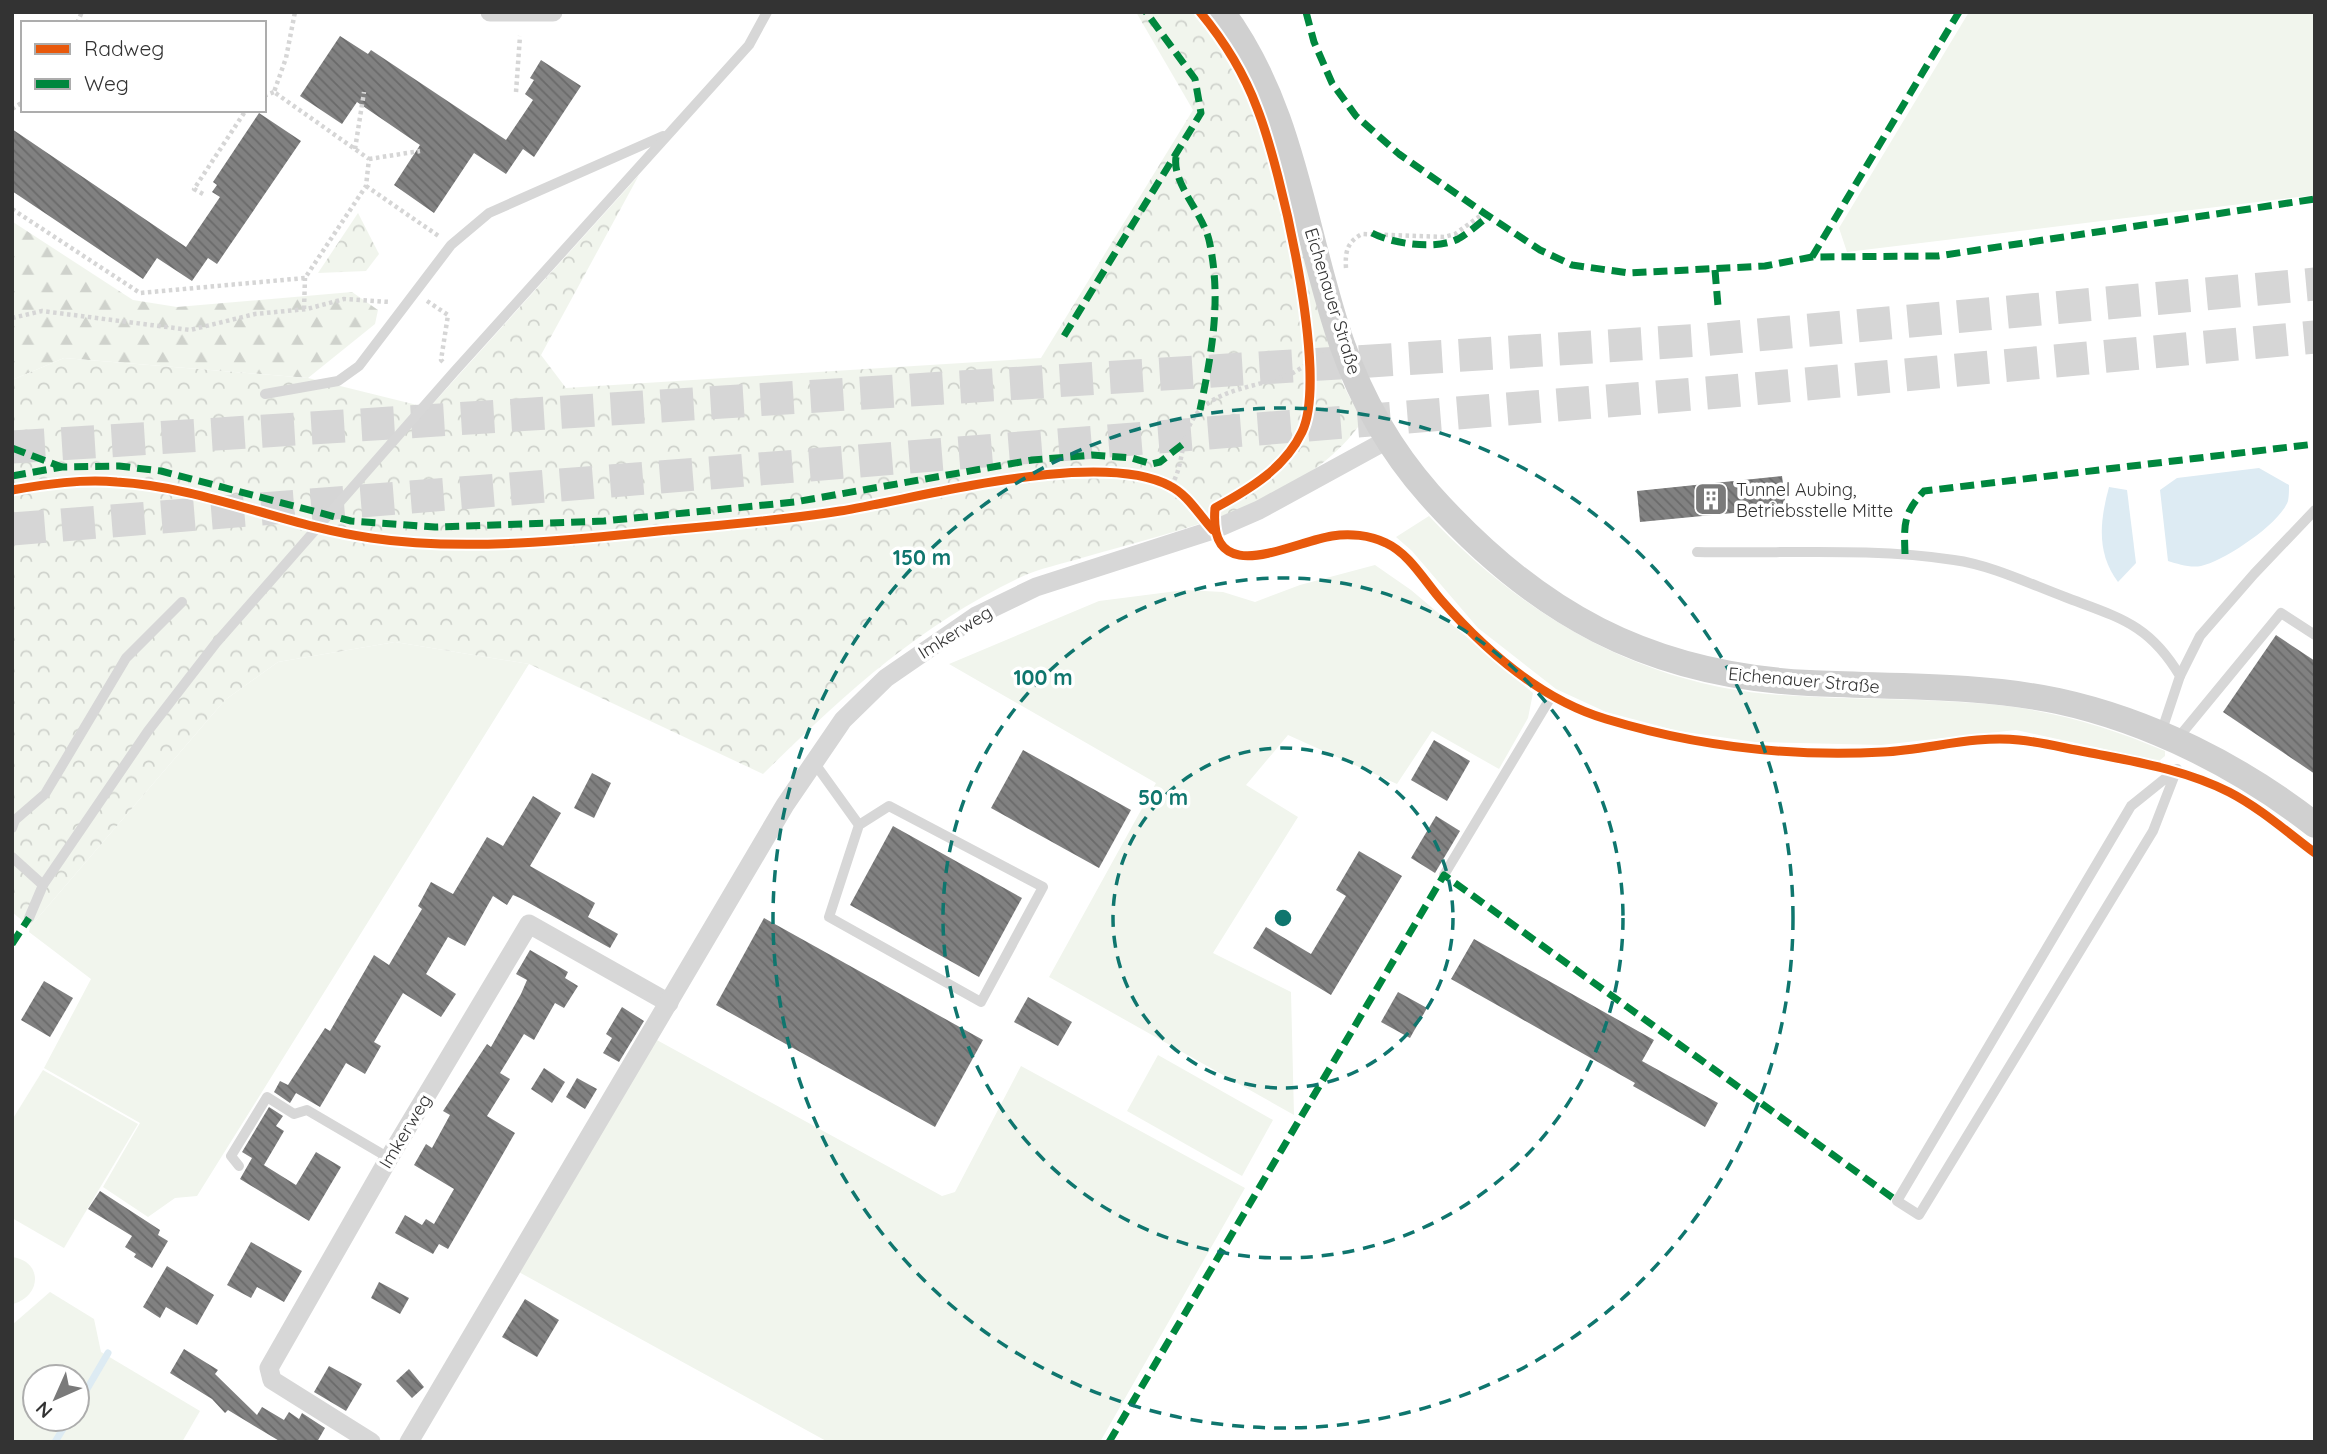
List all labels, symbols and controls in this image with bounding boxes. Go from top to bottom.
legend [21,21,266,112]
text: Radweg [84,35,164,61]
text: Weg [84,70,129,96]
street label: Eichenauer Straße [1300,225,1366,377]
place label: Tunnel Aubing, Betriebsstelle Mitte [1736,478,1893,522]
building icon: Tunnel Aubing, Betriebsstelle Mitte [1692,480,1730,518]
text: 150 m [893,544,951,570]
street label: Imkerweg [914,600,996,664]
street label: Eichenauer Straße [1727,662,1881,698]
text: 100 m [1013,664,1073,690]
text: 50 m [1138,784,1188,810]
centre of rings [1271,906,1295,930]
street label: Imkerweg [374,1090,436,1172]
north arrow [21,1363,91,1433]
text: N [31,1397,57,1423]

